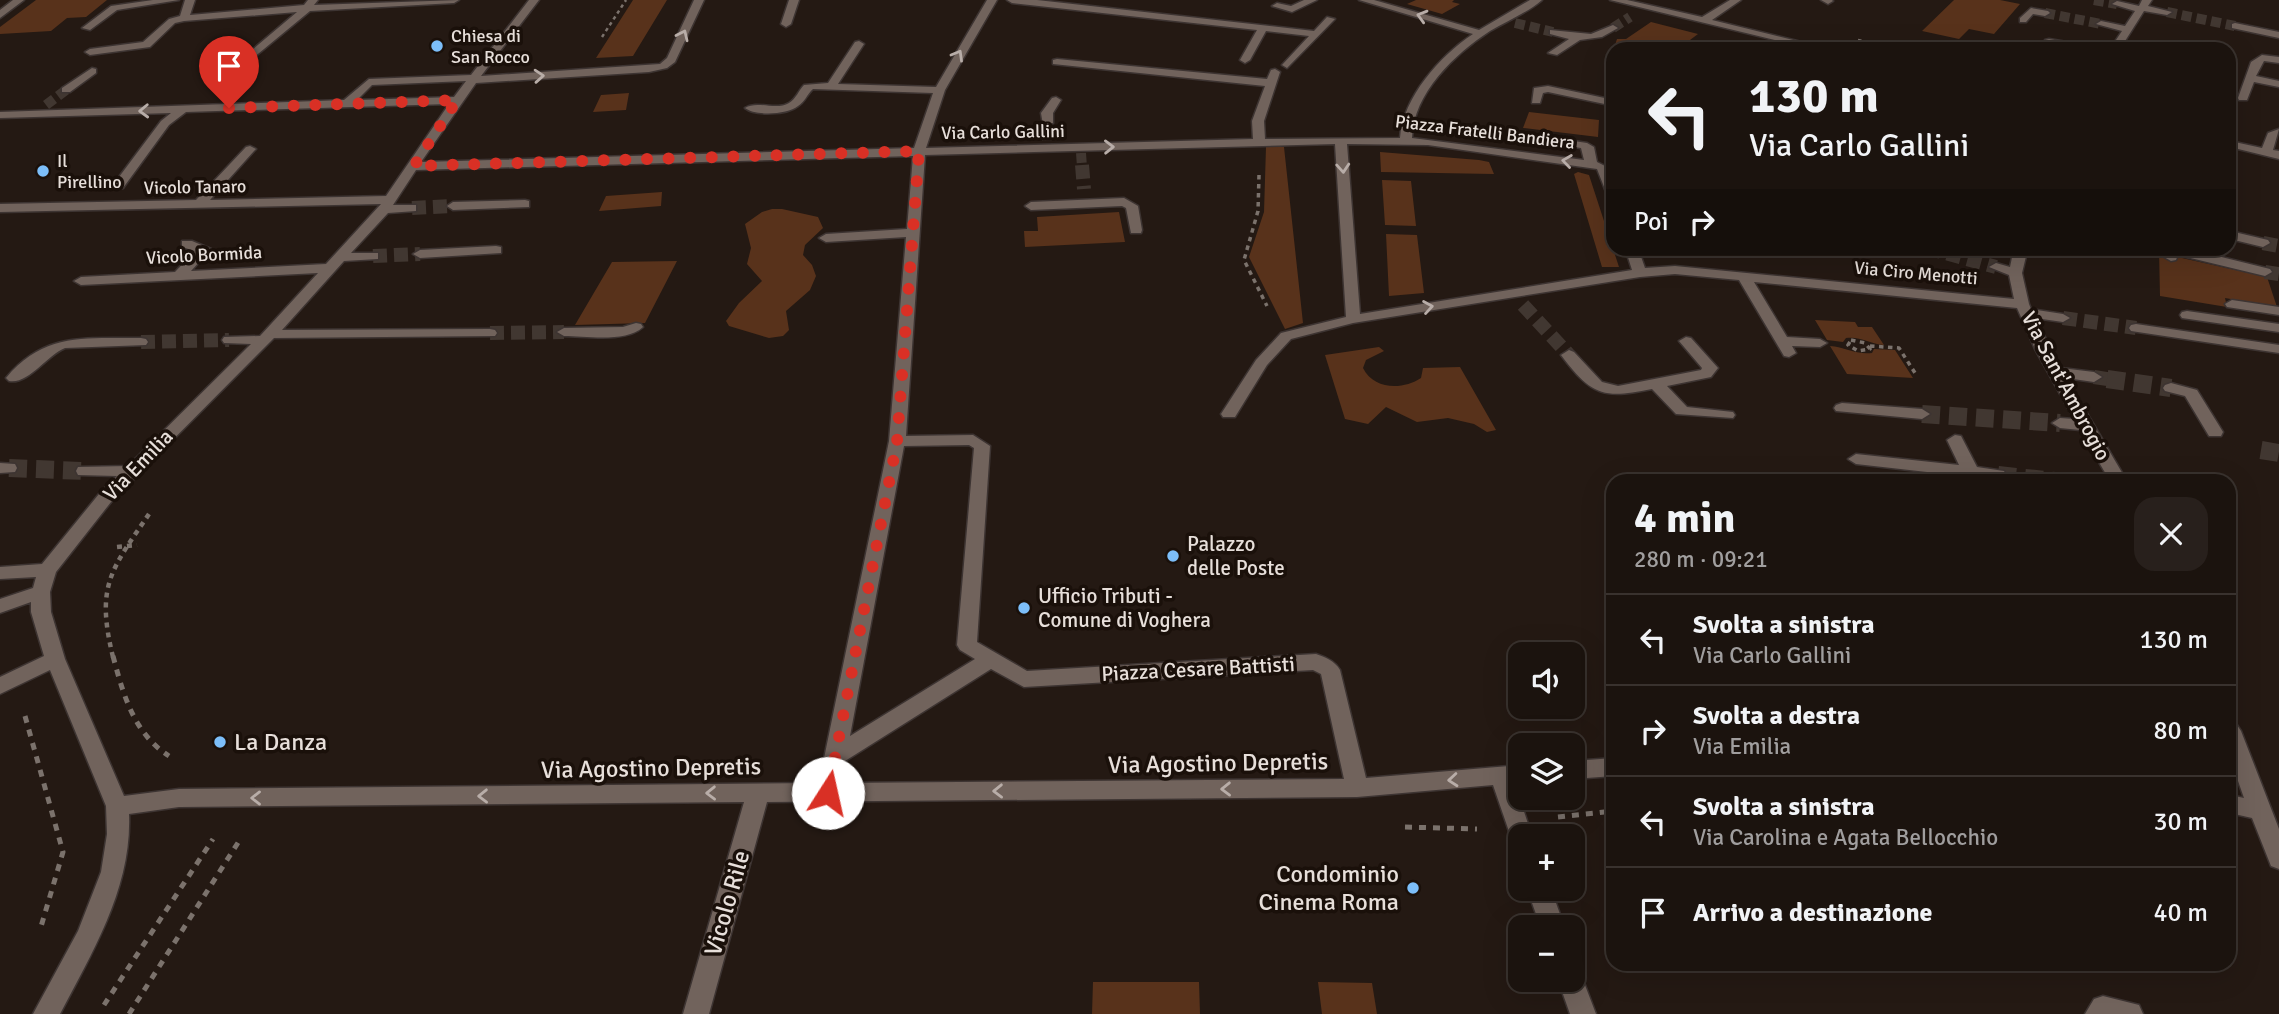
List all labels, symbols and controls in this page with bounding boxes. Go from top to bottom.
one-way arrow [1416,10,1428,25]
place label: Chiesa di San Rocco [451,25,530,68]
one-way arrow [675,29,689,42]
pin [199,36,259,108]
marker: Chiesa di San Rocco [429,38,445,54]
icon: arrive [210,47,248,85]
one-way arrow [950,49,963,62]
text: 130 m [1749,66,1879,126]
one-way arrow [534,69,545,84]
icon: left [1634,70,1725,161]
one-way arrow [138,103,149,118]
street label: Piazza Fratelli Bandiera [1394,110,1576,154]
street label: Via Carlo Gallini [941,120,1065,144]
text: Via Carlo Gallini [1749,126,1969,165]
one-way arrow [1104,139,1115,154]
place label: Il Pirellino [57,150,122,193]
one-way arrow [1562,154,1573,169]
one-way arrow [1336,162,1351,173]
marker: Il Pirellino [35,163,51,179]
street label: Vicolo Tanaro [143,175,247,199]
icon: right [1683,203,1721,241]
text: Poi [1634,206,1669,238]
street label: Vicolo Bormida [145,241,263,269]
street label: Via Ciro Menotti [1853,257,1979,289]
one-way arrow [1422,300,1434,315]
street label: Via Sant'Ambrogio [2016,307,2116,465]
street label: Via Emilia [97,424,179,506]
text: 4 min [1634,493,1735,544]
button: close [2134,497,2208,571]
place label: Palazzo delle Poste [1187,531,1285,581]
text: 280 m · 09:21 [1634,545,1768,574]
marker: Palazzo delle Poste [1165,548,1181,564]
place label: Ufficio Tributi - Comune di Voghera [1038,583,1211,633]
marker: Ufficio Tributi - Comune di Voghera [1016,600,1032,616]
text: Svolta a sinistra [1693,609,1875,641]
icon: left [1634,621,1672,659]
text: 130 m [2139,624,2208,656]
text: Via Carlo Gallini [1693,641,1851,670]
map controls [1508,642,1585,992]
button: sound [1508,642,1585,719]
street label: Piazza Cesare Battisti [1101,651,1295,687]
text: Svolta a destra [1693,700,1860,732]
icon: right [1634,712,1672,750]
text: 80 m [2153,715,2208,747]
place label: La Danza [234,727,327,757]
text: Via Emilia [1693,732,1791,761]
button: layers [1508,733,1585,810]
marker: La Danza [212,734,228,750]
street label: Via Agostino Depretis [1108,746,1328,780]
street label: Via Agostino Depretis [541,751,761,785]
position arrow [791,756,865,830]
one-way arrow [1447,772,1458,787]
one-way arrow [1220,781,1230,797]
one-way arrow [992,783,1003,799]
one-way arrow [705,785,715,801]
one-way arrow [477,788,488,804]
one-way arrow [250,790,260,806]
text: Svolta a sinistra [1693,791,1875,823]
icon: left [1634,803,1672,841]
text: 30 m [2153,806,2208,838]
text: Via Carolina e Agata Bellocchio [1693,823,1998,852]
button: + [1508,824,1585,901]
street label: Vicolo Rile [698,847,756,959]
place label: Condominio Cinema Roma [1258,859,1399,917]
marker: Condominio Cinema Roma [1405,880,1421,896]
icon: arrive [1634,894,1672,932]
text: Arrivo a destinazione [1693,897,1933,929]
text: 40 m [2153,897,2208,929]
button: − [1508,915,1585,992]

